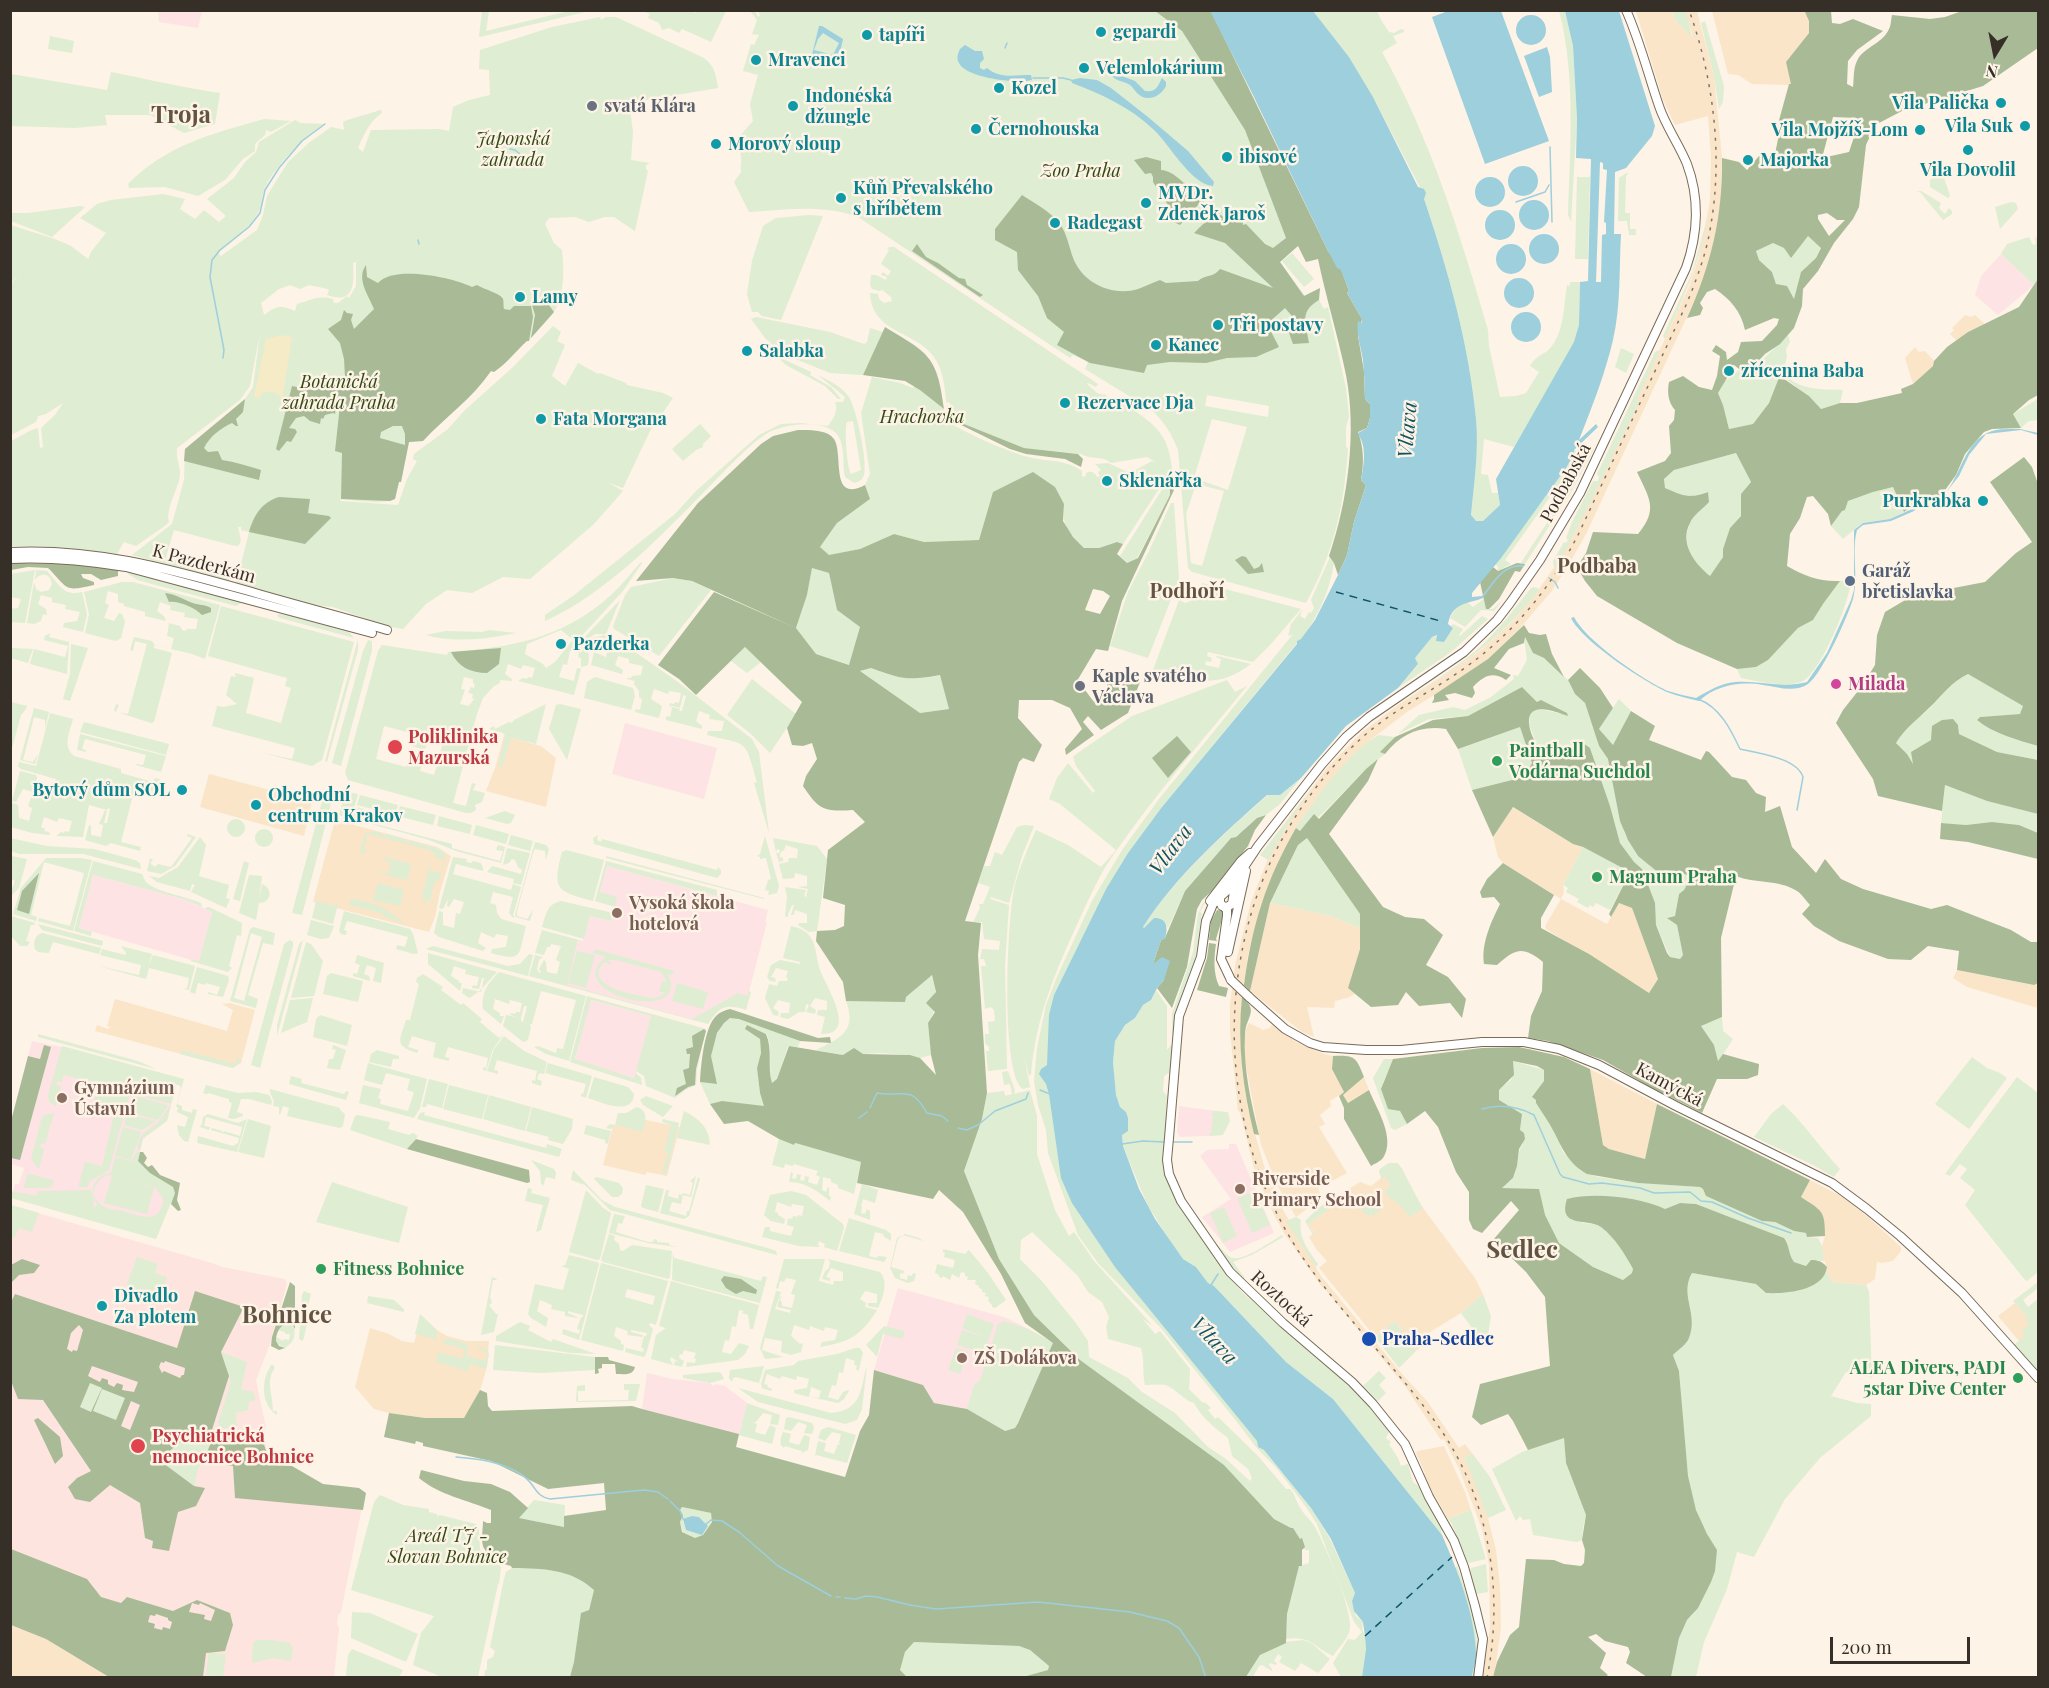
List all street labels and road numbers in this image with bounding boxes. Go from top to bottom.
street label: Podbabská [1536,440,1596,526]
street label: K Pazderkám [150,540,258,588]
street label: Kamýcká [1632,1058,1706,1112]
street label: Roztocká [1246,1266,1316,1332]

